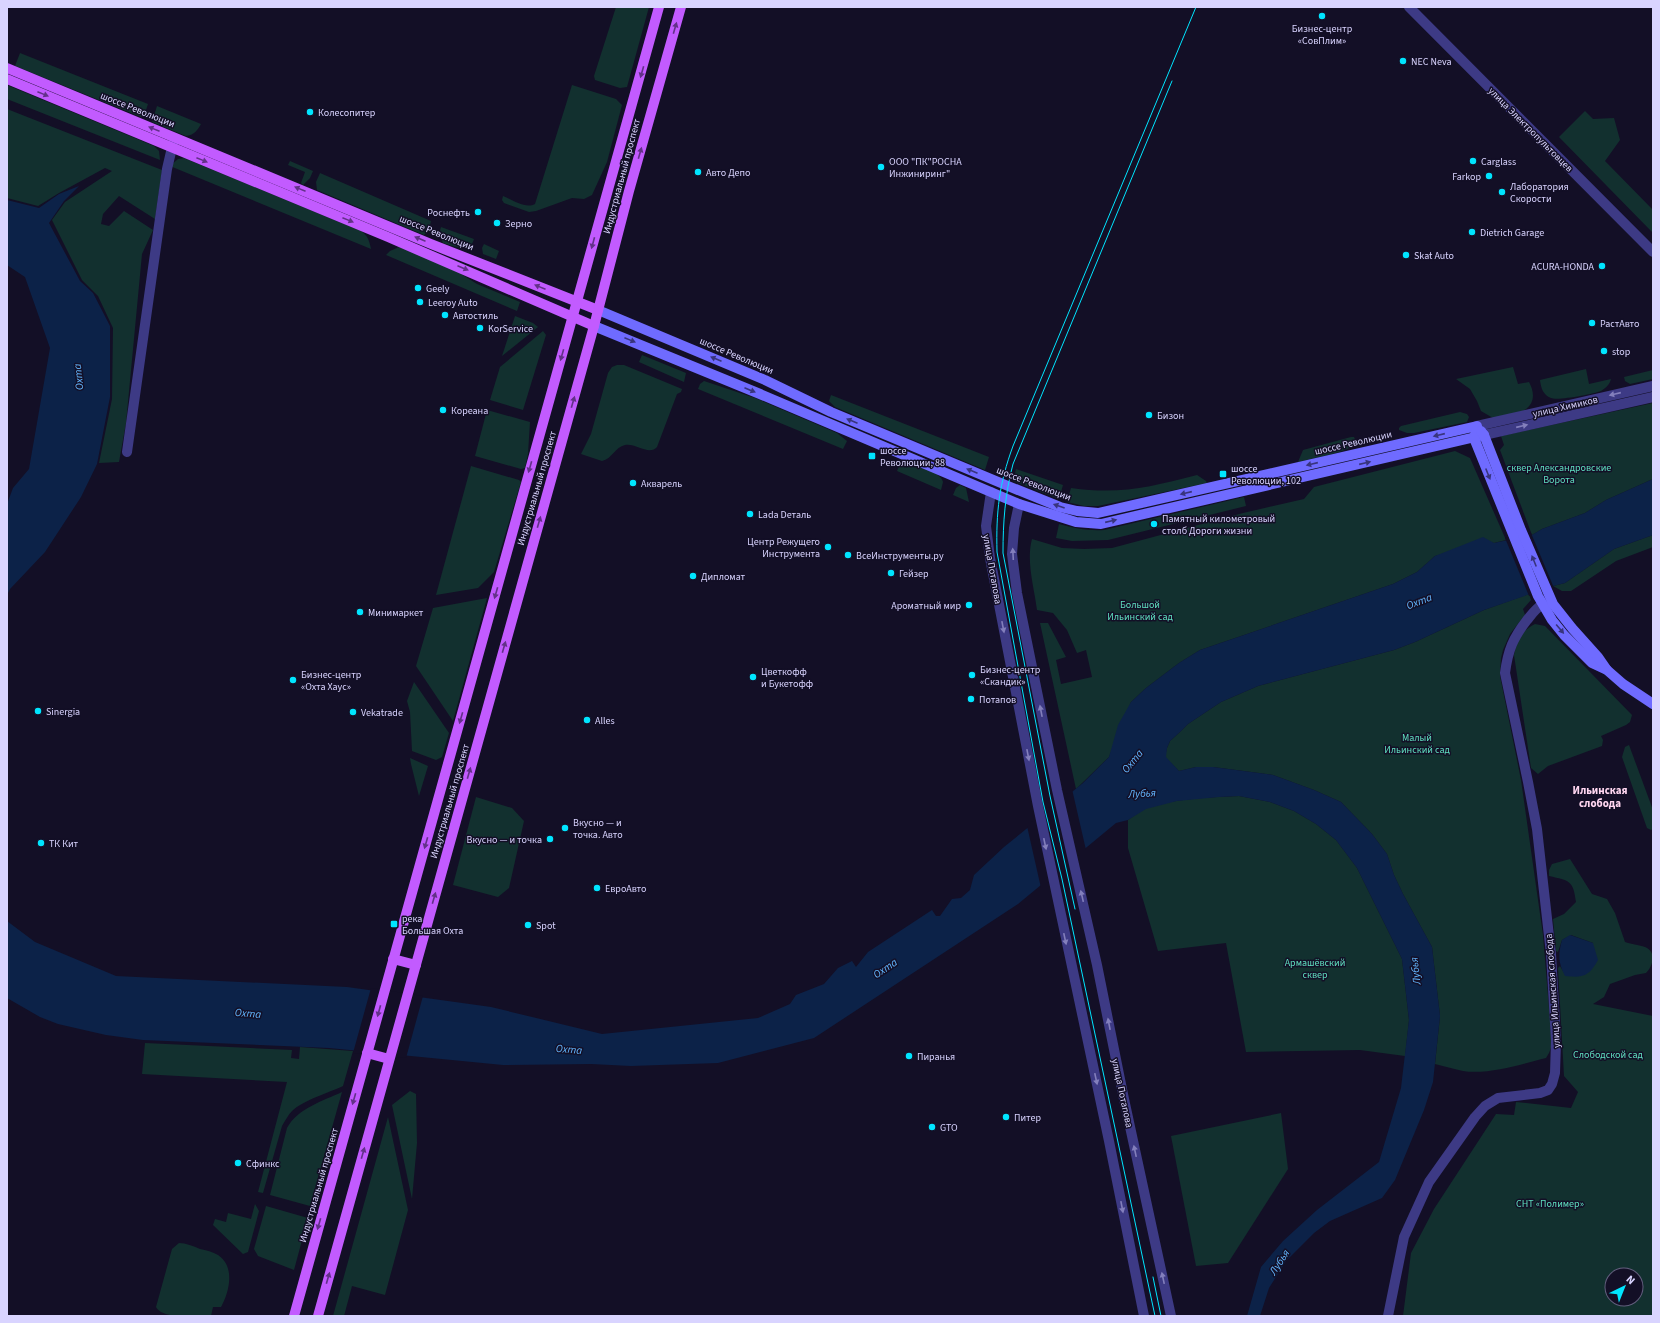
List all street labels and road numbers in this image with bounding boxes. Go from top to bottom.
street label: улица Электропультовцев [1485,84,1576,175]
street label: шоссе Революции [98,89,177,131]
street label: Индустриальный проспект [600,117,644,235]
street label: шоссе Революции [397,212,476,254]
street label: шоссе Революции [697,334,776,378]
street label: улица Химиков [1531,393,1599,421]
street label: шоссе Революции [1313,427,1393,459]
street label: Индустриальный проспект [514,429,560,547]
street label: шоссе Революции [994,463,1073,505]
street label: улица Потапова [979,533,1005,605]
street label: Индустриальный проспект [427,742,473,860]
street label: улица Ильинская слобода [1542,933,1564,1049]
street label: улица Потапова [1108,1057,1136,1129]
street label: Индустриальный проспект [296,1126,342,1244]

